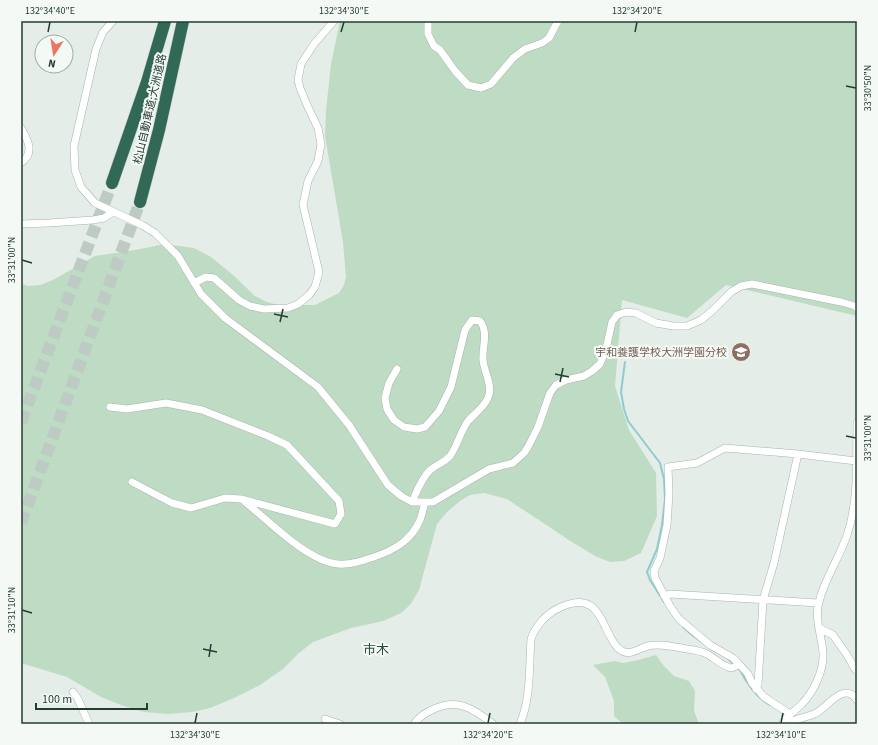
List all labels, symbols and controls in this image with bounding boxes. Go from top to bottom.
text: 132°34'40"E [25,4,75,18]
text: 132°34'30"E [319,4,369,18]
text: 132°34'20"E [612,4,662,18]
north arrow [34,34,74,74]
street label: 松山自動車道;大洲道路 [130,52,170,166]
text: N [47,55,57,71]
text: 33°30'50"N [861,65,875,111]
text: 33°31'00"N [5,237,19,283]
school or university icon: 宇和養護学校大洲学園分校 [730,341,752,363]
place label: 宇和養護学校大洲学園分校 [595,345,727,360]
text: 33°31'00"N [861,415,875,461]
text: 33°31'10"N [5,587,19,633]
district label: 市木 [363,641,389,659]
scale bar [36,685,147,711]
text: 100 m [42,691,72,708]
text: 132°34'30"E [170,728,220,742]
text: 132°34'20"E [463,728,513,742]
text: 132°34'10"E [756,728,806,742]

